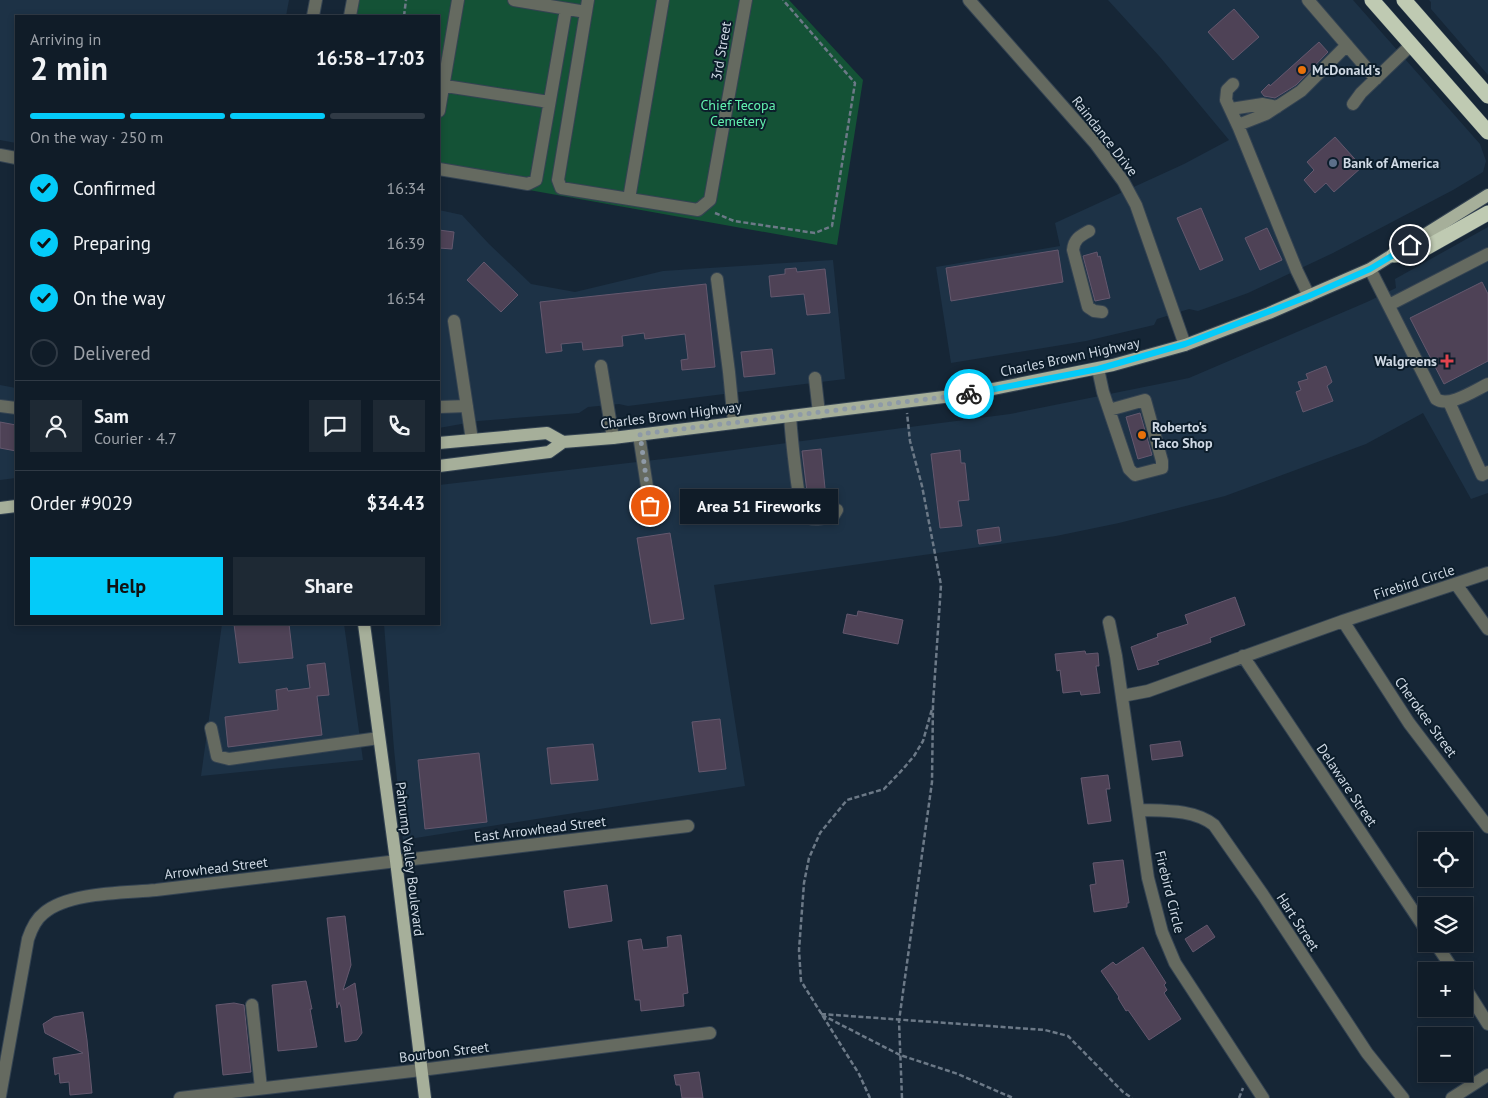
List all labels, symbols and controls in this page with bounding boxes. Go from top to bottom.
street label: 3rd Street [707,20,735,82]
text: Arriving in [30,29,101,49]
text: 16:58–17:03 [316,46,425,70]
text: 2 min [30,47,108,89]
place label: McDonald's [1312,61,1381,79]
marker: McDonald's [1296,64,1308,76]
street label: Raindance Drive [1068,92,1142,180]
park label: Chief Tecopa Cemetery [700,96,776,130]
text: On the way · 250 m [30,127,163,147]
place label: Bank of America [1343,154,1439,172]
marker: Bank of America [1327,157,1339,169]
icon: check [30,174,58,202]
text: Confirmed [73,176,156,200]
text: 16:34 [387,178,425,198]
pin [1389,224,1431,266]
icon: check [30,229,58,257]
text: Preparing [73,231,151,255]
icon: home [1396,231,1424,259]
text: 16:39 [387,233,425,253]
icon: check [30,284,58,312]
text: On the way [73,286,165,310]
text: 16:54 [387,288,425,308]
street label: Charles Brown Highway [999,333,1142,381]
text: Delivered [73,341,151,365]
place label: Walgreens [1374,352,1437,370]
marker: Walgreens [1441,355,1453,367]
courier [944,369,994,419]
icon: bike [955,380,983,408]
street label: Charles Brown Highway [599,397,743,433]
button: person [30,400,82,452]
button: chat [309,400,361,452]
button: phone [373,400,425,452]
text: Sam [94,404,129,428]
place label: Roberto's Taco Shop [1152,418,1213,452]
text: Courier · 4.7 [94,428,177,448]
marker: Roberto's Taco Shop [1136,429,1148,441]
pin [629,485,671,527]
callout: Area 51 Fireworks [680,488,838,524]
text: Order #9029 [30,491,133,515]
text: $34.43 [366,491,425,515]
icon: bag [636,492,664,520]
text: Area 51 Fireworks [697,496,821,516]
button: Help [30,557,223,615]
button: Share [233,557,425,615]
street label: Firebird Circle [1371,560,1457,604]
street label: Cherokee Street [1391,673,1461,761]
street label: Delaware Street [1313,740,1381,830]
street label: Pahrump Valley Boulevard [392,781,428,937]
street label: East Arrowhead Street [473,812,607,846]
map controls [1418,832,1473,1082]
button: locate [1418,832,1473,887]
street label: Firebird Circle [1151,849,1189,935]
street label: Arrowhead Street [163,853,269,883]
street label: Hart Street [1273,890,1324,955]
button: layers [1418,897,1473,952]
button: + [1418,962,1473,1017]
button: − [1418,1027,1473,1082]
street label: Bourbon Street [398,1038,490,1066]

